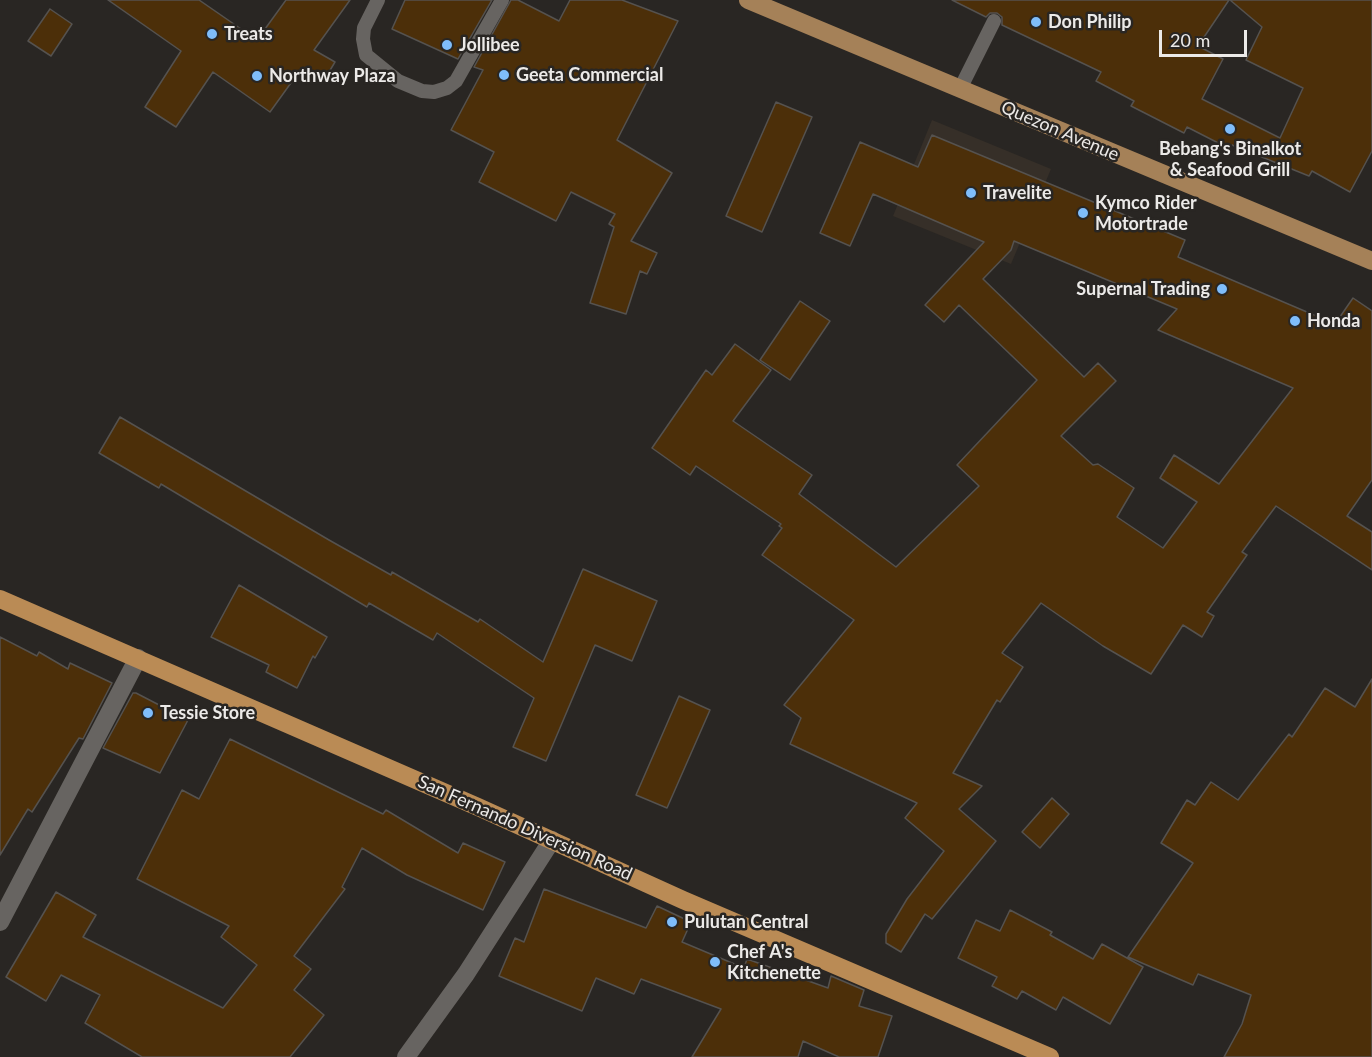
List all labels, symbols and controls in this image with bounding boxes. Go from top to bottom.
place label: Don Philip [1048,11,1132,33]
marker: Don Philip [1029,15,1043,29]
scale bar [1162,18,1250,56]
place label: Treats [224,23,273,45]
marker: Treats [205,27,219,41]
text: 20 m [1170,29,1210,51]
place label: Jollibee [459,34,520,56]
marker: Jollibee [440,38,454,52]
place label: Geeta Commercial [516,64,663,86]
place label: Northway Plaza [269,65,396,87]
marker: Geeta Commercial [497,68,511,82]
marker: Northway Plaza [250,69,264,83]
street label: Quezon Avenue [998,96,1122,166]
marker: Bebang's Binalkot & Seafood Grill [1223,122,1237,136]
place label: Bebang's Binalkot & Seafood Grill [1159,138,1301,180]
place label: Travelite [983,182,1052,204]
marker: Travelite [964,186,978,200]
place label: Kymco Rider Motortrade [1095,192,1197,234]
marker: Kymco Rider Motortrade [1076,206,1090,220]
place label: Supernal Trading [1076,278,1210,300]
marker: Supernal Trading [1215,282,1229,296]
place label: Honda [1307,310,1360,332]
marker: Honda [1288,314,1302,328]
place label: Tessie Store [160,702,255,724]
marker: Tessie Store [141,706,155,720]
street label: San Fernando Diversion Road [414,771,636,885]
place label: Pulutan Central [684,911,808,933]
marker: Pulutan Central [665,915,679,929]
place label: Chef A's Kitchenette [727,941,821,984]
marker: Chef A's Kitchenette [708,955,722,969]

